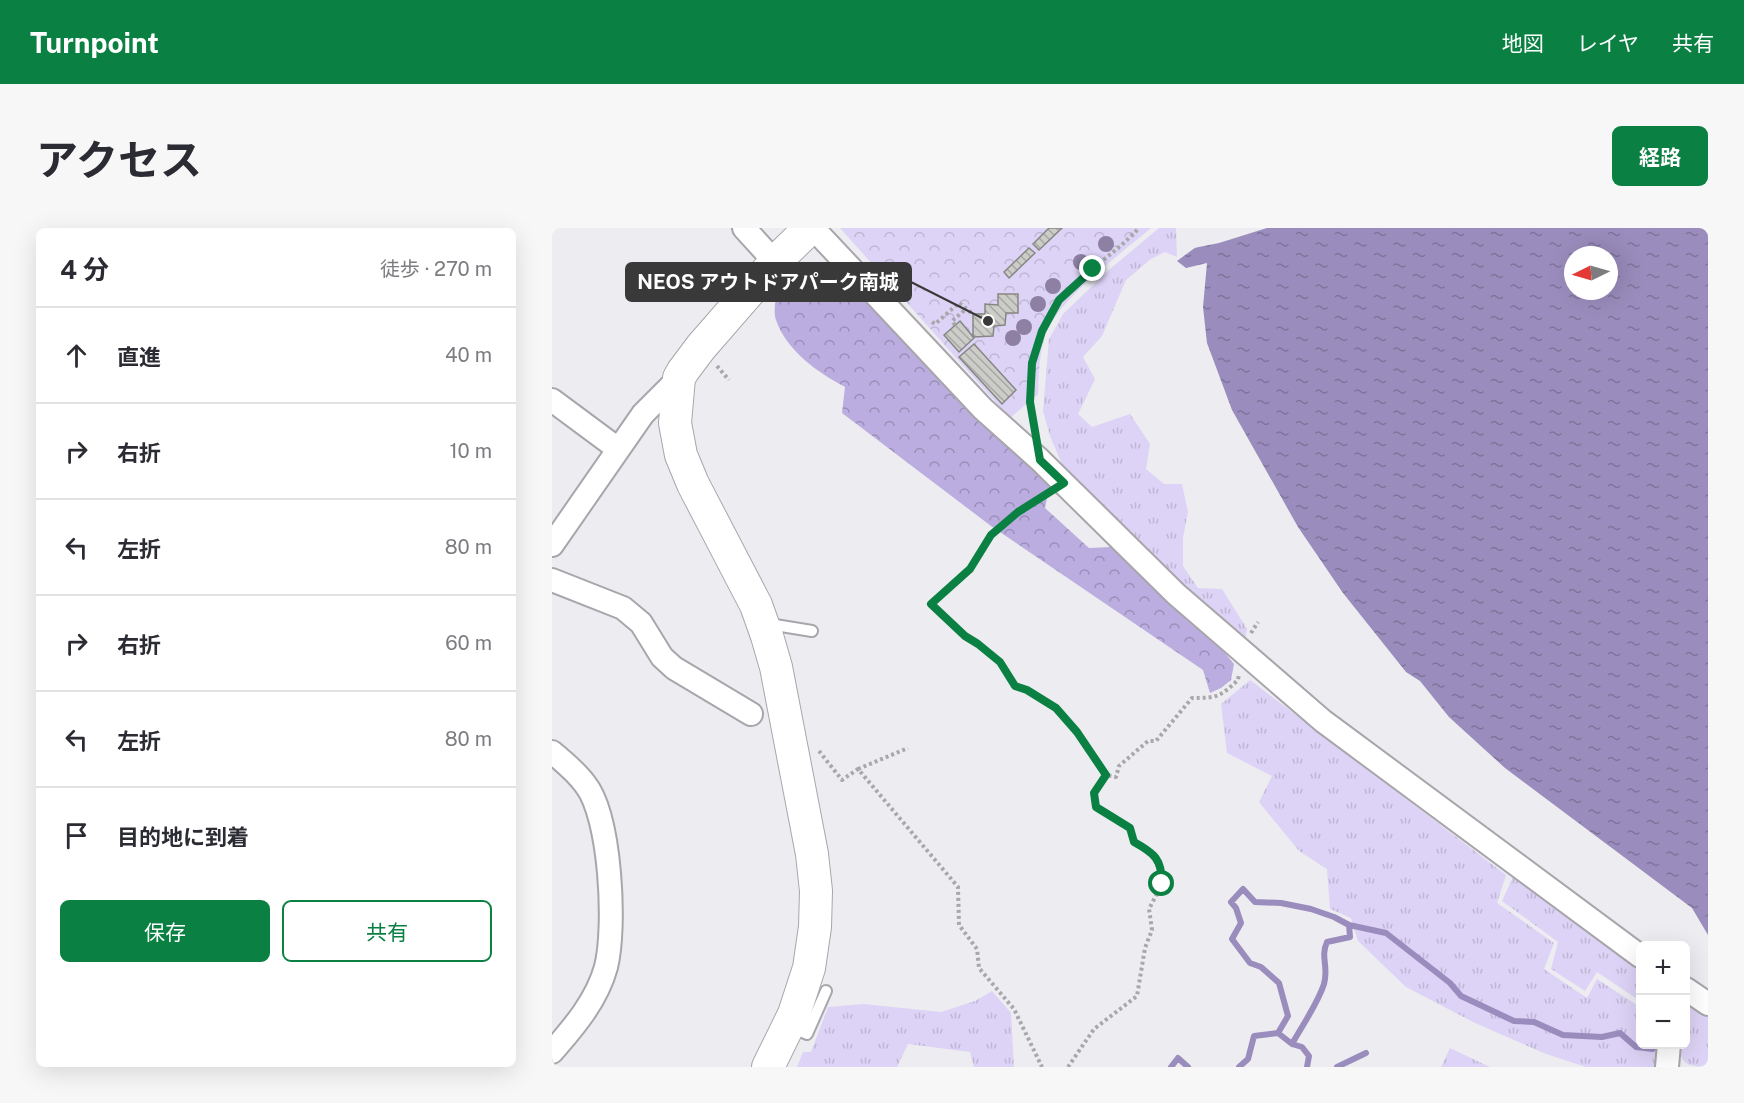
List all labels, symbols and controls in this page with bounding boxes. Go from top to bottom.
text: Turnpoint [30,26,159,59]
text: 地図 [1502,31,1544,56]
text: レイヤ [1577,31,1639,56]
text: 共有 [1672,31,1714,56]
button: 経路 [1612,126,1708,186]
text: アクセス [36,135,202,184]
north arrow [1564,246,1618,300]
text: 4 分 [60,254,109,285]
route end [1079,255,1105,281]
text: 徒歩 · 270 m [380,257,492,281]
callout: NEOS アウトドアパーク南城 [626,263,911,301]
text: NEOS アウトドアパーク南城 [637,270,899,294]
icon: ahead [60,339,93,372]
text: 40 m [445,343,492,367]
text: 直進 [117,344,161,370]
icon: right [60,435,93,468]
text: 10 m [449,439,492,463]
text: 右折 [117,440,161,466]
icon: left [60,531,93,564]
text: 80 m [445,535,492,559]
text: 左折 [117,536,161,562]
icon: right [60,627,93,660]
text: 60 m [445,631,492,655]
text: 右折 [117,632,161,658]
icon: left [60,723,93,756]
text: 80 m [445,727,492,751]
text: 左折 [117,728,161,754]
icon: arrive [60,819,93,852]
text: 目的地に到着 [117,824,249,850]
route start [1148,870,1174,896]
button: 保存 [60,900,270,962]
button: 共有 [282,900,492,962]
map controls [1636,941,1690,1049]
button: + [1636,941,1690,995]
button: − [1636,995,1690,1049]

